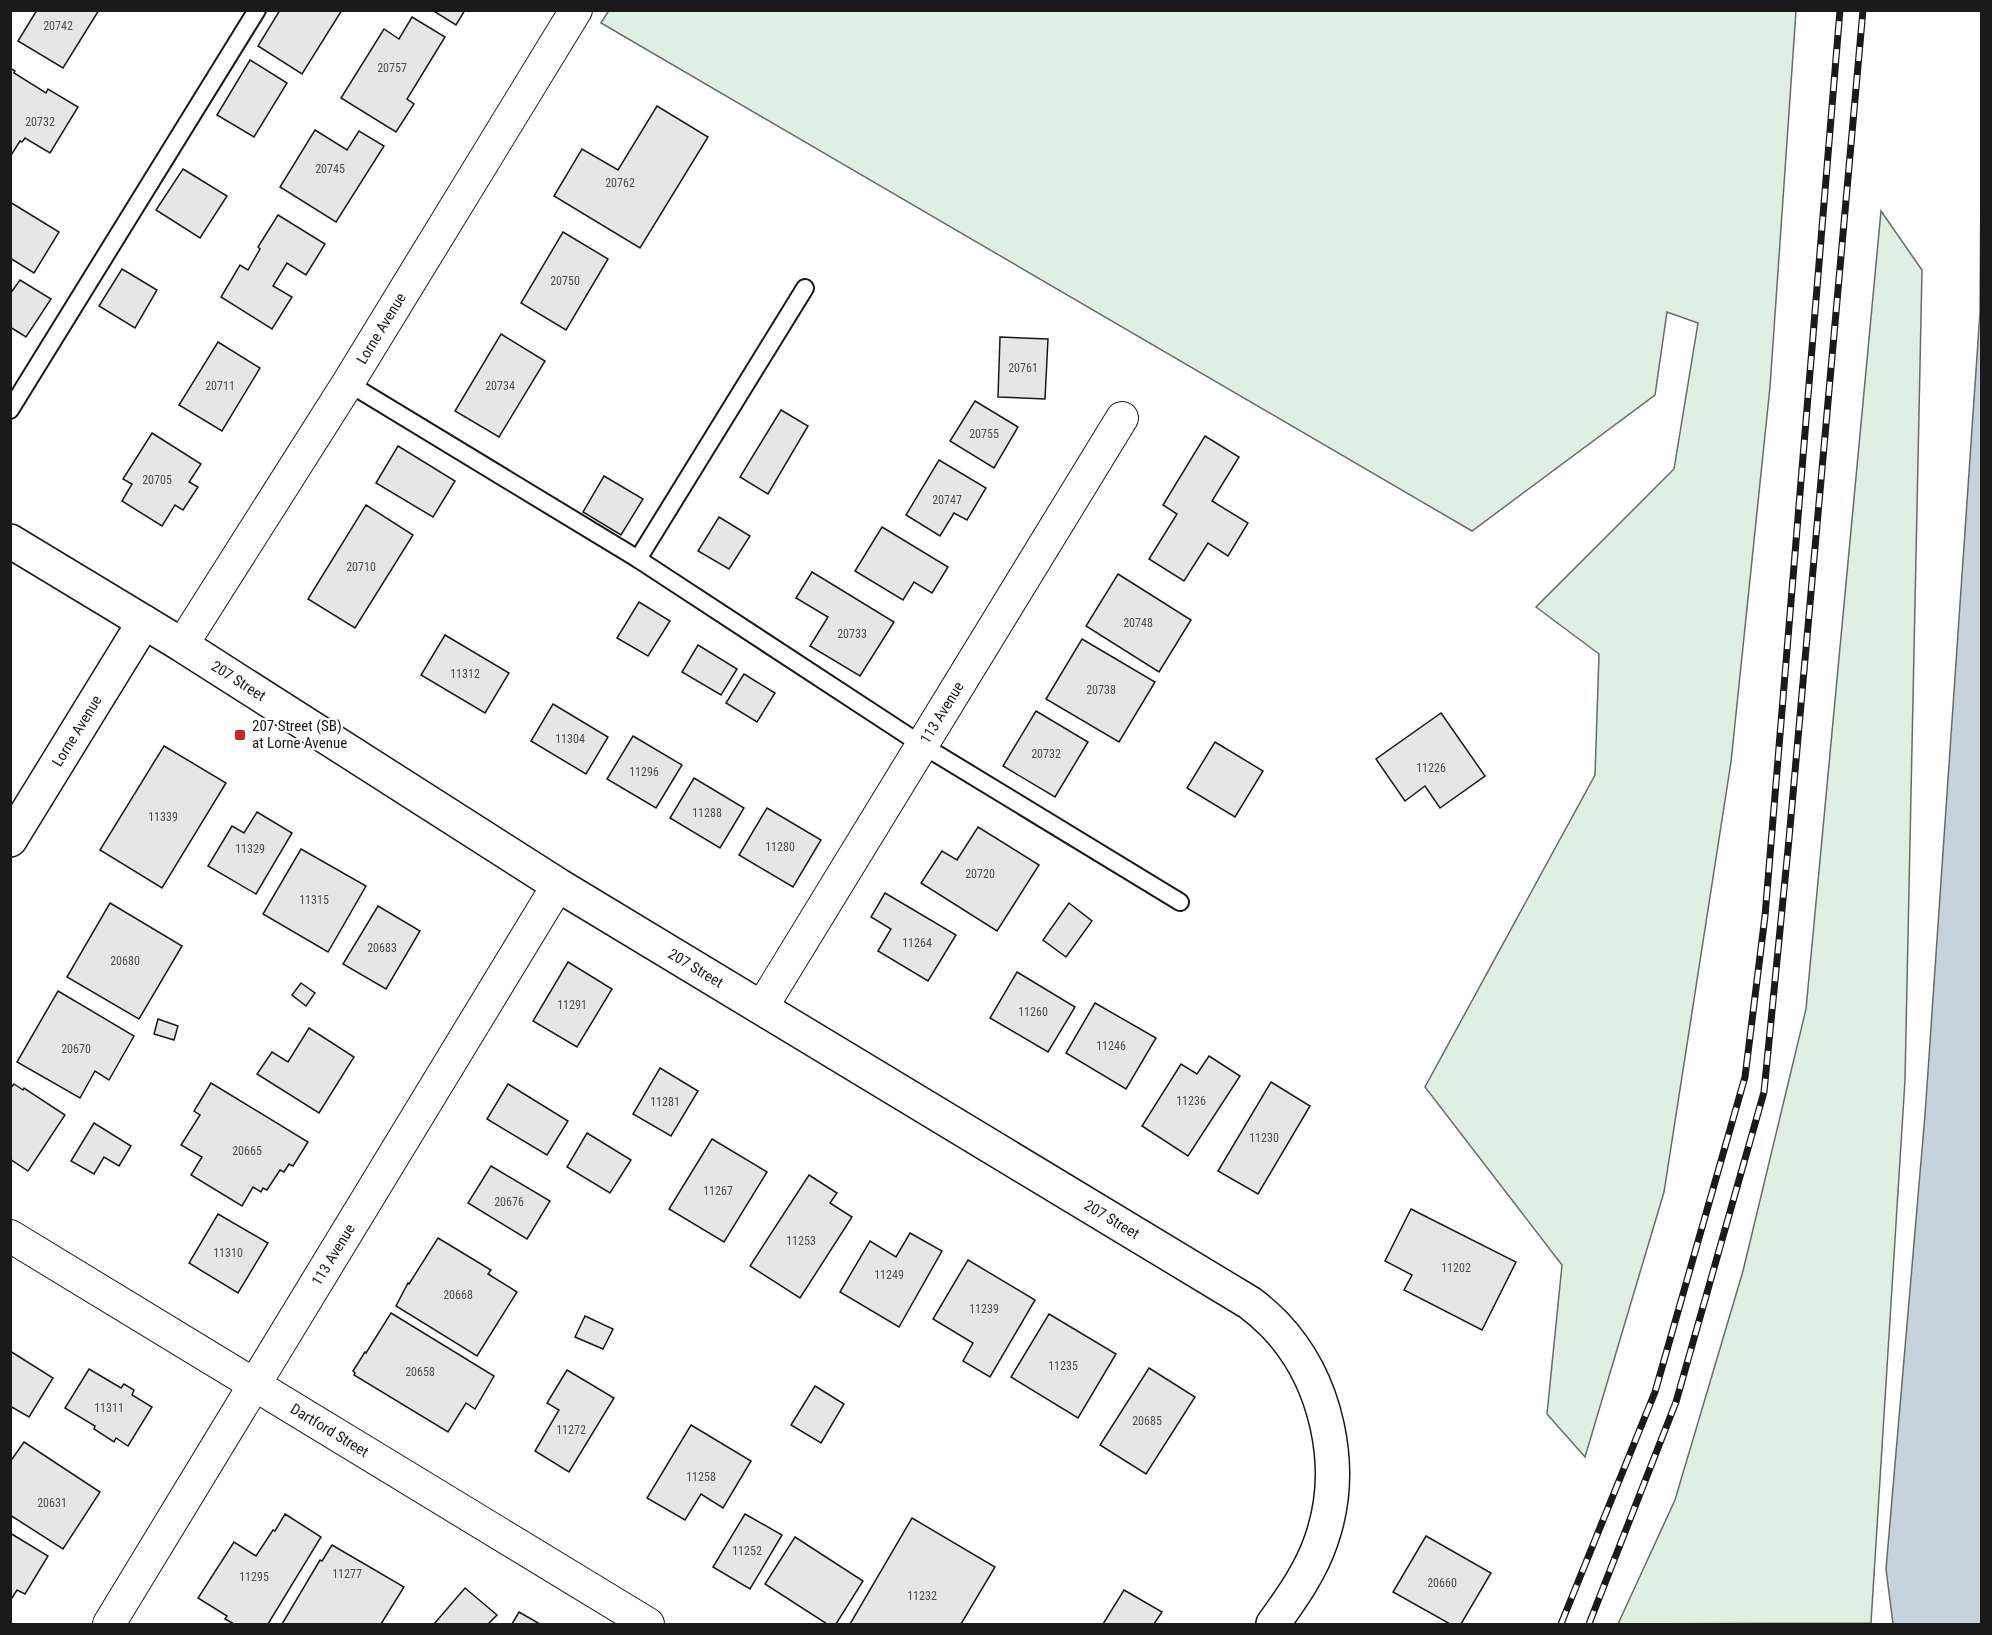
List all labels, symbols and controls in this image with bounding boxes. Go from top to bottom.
house number: 20742 [43,19,73,33]
house number: 20757 [377,61,407,75]
house number: 20732 [25,115,55,129]
house number: 20745 [315,162,345,176]
house number: 20762 [605,176,635,190]
house number: 20750 [550,274,580,288]
street label: Lorne Avenue [353,290,410,367]
house number: 20761 [1008,361,1038,375]
house number: 20711 [205,379,235,393]
house number: 20734 [485,379,515,393]
house number: 20755 [969,427,999,441]
house number: 20705 [142,473,172,487]
house number: 20747 [932,493,962,507]
house number: 20710 [346,560,376,574]
house number: 20748 [1123,616,1153,630]
house number: 20733 [837,627,867,641]
street label: 207 Street [208,657,269,705]
house number: 11312 [450,667,480,681]
street label: 113 Avenue [916,679,968,747]
house number: 20738 [1086,683,1116,697]
street label: Lorne Avenue [48,692,106,770]
place label: 207 Street (SB) at Lorne Avenue [252,717,347,752]
marker: 207 Street (SB) at Lorne Avenue [233,728,247,742]
house number: 11304 [555,732,585,746]
house number: 20732 [1031,747,1061,761]
house number: 11226 [1416,761,1446,775]
house number: 11296 [629,765,659,779]
house number: 11288 [692,806,722,820]
house number: 11339 [148,810,178,824]
house number: 11280 [765,840,795,854]
house number: 11329 [235,842,265,856]
house number: 20720 [965,867,995,881]
house number: 11315 [299,893,329,907]
house number: 11264 [902,936,932,950]
house number: 20683 [367,941,397,955]
street label: 207 Street [665,945,726,992]
house number: 20680 [110,954,140,968]
house number: 11291 [557,998,587,1012]
house number: 11260 [1018,1005,1048,1019]
house number: 11246 [1096,1039,1126,1053]
house number: 20670 [61,1042,91,1056]
house number: 11236 [1176,1094,1206,1108]
house number: 11281 [650,1095,680,1109]
house number: 11230 [1249,1131,1279,1145]
house number: 20665 [232,1144,262,1158]
house number: 11267 [703,1184,733,1198]
house number: 20676 [494,1195,524,1209]
street label: 207 Street [1081,1196,1142,1243]
street label: 113 Avenue [308,1221,359,1289]
house number: 11253 [786,1234,816,1248]
house number: 11310 [213,1246,243,1260]
house number: 11202 [1441,1261,1471,1275]
house number: 11249 [874,1268,904,1282]
house number: 20668 [443,1288,473,1302]
house number: 11239 [969,1302,999,1316]
house number: 11235 [1048,1359,1078,1373]
house number: 20658 [405,1365,435,1379]
street label: Dartford Street [287,1400,372,1461]
house number: 11311 [94,1401,124,1415]
house number: 20685 [1132,1414,1162,1428]
house number: 11272 [556,1423,586,1437]
house number: 11258 [686,1470,716,1484]
house number: 20631 [37,1496,67,1510]
house number: 11252 [732,1544,762,1558]
house number: 11277 [332,1567,362,1581]
house number: 11295 [239,1570,269,1584]
house number: 20660 [1427,1576,1457,1590]
house number: 11232 [907,1589,937,1603]

